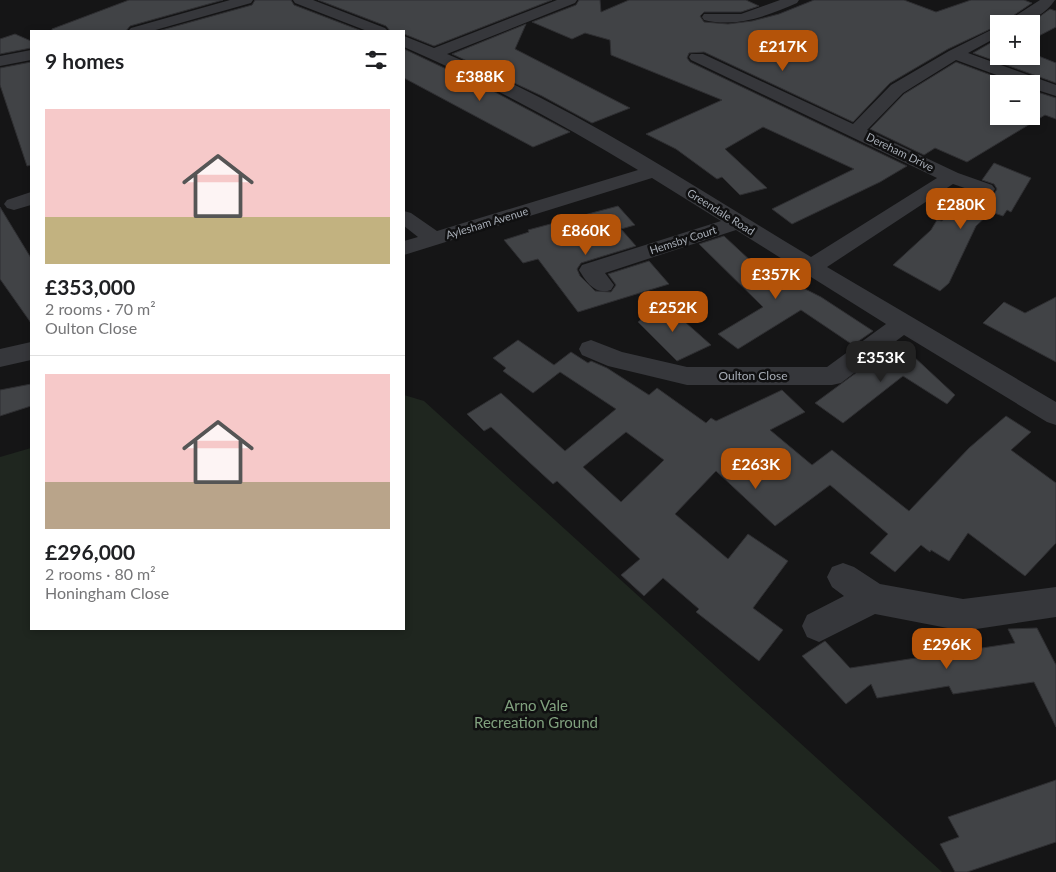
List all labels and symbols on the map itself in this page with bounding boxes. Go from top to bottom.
pin: £217K [748,30,818,72]
pin: £388K [445,59,515,102]
street label: Dereham Drive [864,130,936,174]
street label: Greendale Road [685,186,757,237]
pin: £280K [926,188,996,230]
street label: Aylesham Avenue [444,204,530,241]
pin: £860K [551,214,621,256]
street label: Hemsby Court [648,223,718,256]
pin: £357K [741,258,811,300]
pin: £252K [638,290,708,333]
pin: £353K [846,340,916,383]
street label: Oulton Close [718,368,788,383]
pin: £263K [721,448,791,490]
pin: £296K [912,628,982,670]
park label: Arno Vale Recreation Ground [474,696,598,731]

